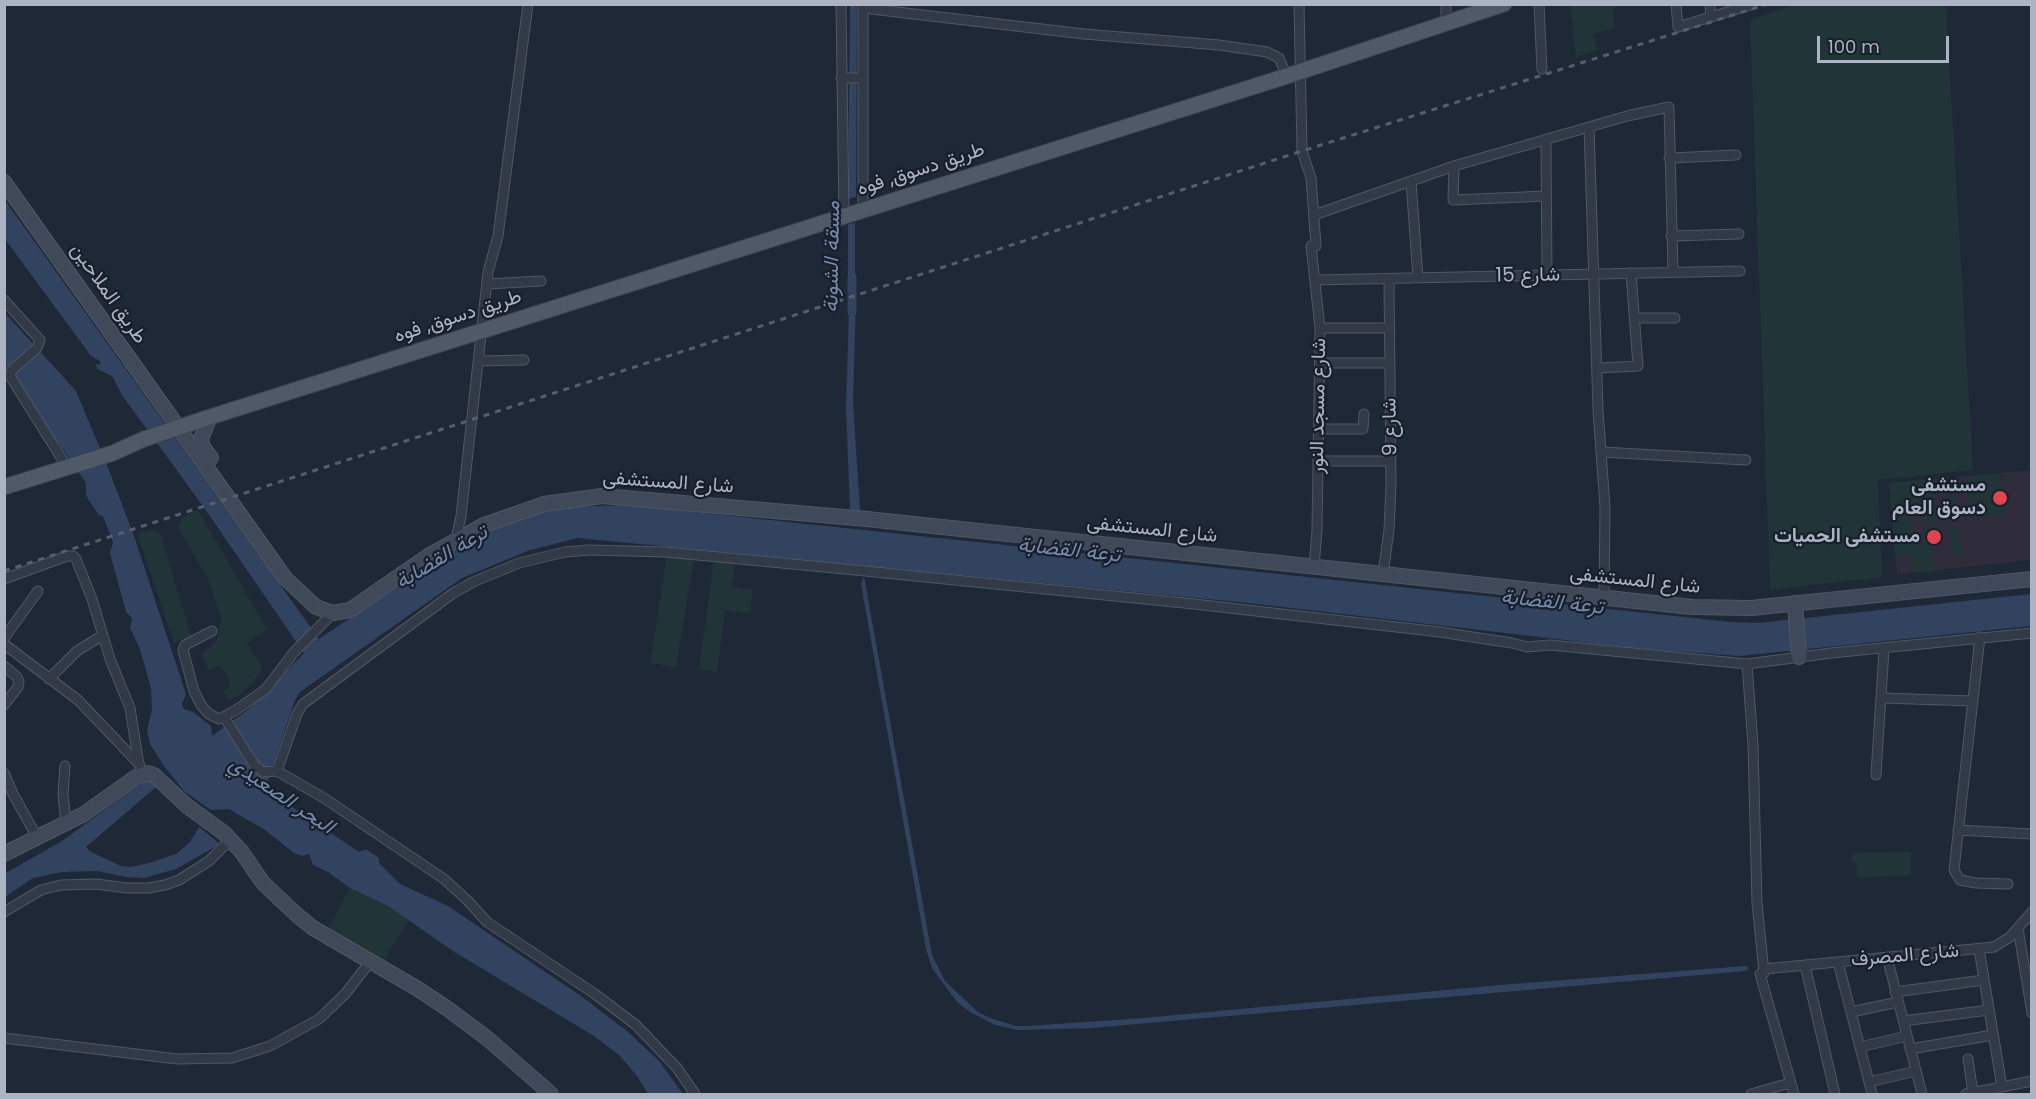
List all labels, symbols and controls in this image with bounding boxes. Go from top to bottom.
scale bar [1820,24,1952,62]
text: 100 m [1828,34,1880,59]
street label: طريق دسوق, فوه [854,138,988,202]
water label: مسقة الشونة [819,201,847,313]
street label: طريق الملاحين [64,239,152,349]
street label: شارع 15 [1496,263,1560,289]
street label: طريق دسوق, فوه [391,285,525,349]
street label: شارع مسجد النور [1306,338,1332,474]
street label: شارع 9 [1378,398,1404,456]
street label: شارع المستشفى [602,466,734,500]
place label: مستشفى دسوق العام [1892,474,1986,521]
marker: مستشفى دسوق العام [1991,489,2009,507]
street label: شارع المستشفى [1085,511,1219,549]
water label: ترعة القضابة [391,521,493,595]
place label: مستشفى الحميات [1774,525,1920,549]
marker: مستشفى الحميات [1925,528,1943,546]
water label: ترعة القضابة [1016,533,1122,569]
street label: شارع المستشفى [1568,562,1702,600]
water label: ترعة القضابة [1499,585,1605,621]
water label: البحر الصعيدي [224,752,338,840]
street label: شارع المصرف [1850,939,1960,973]

